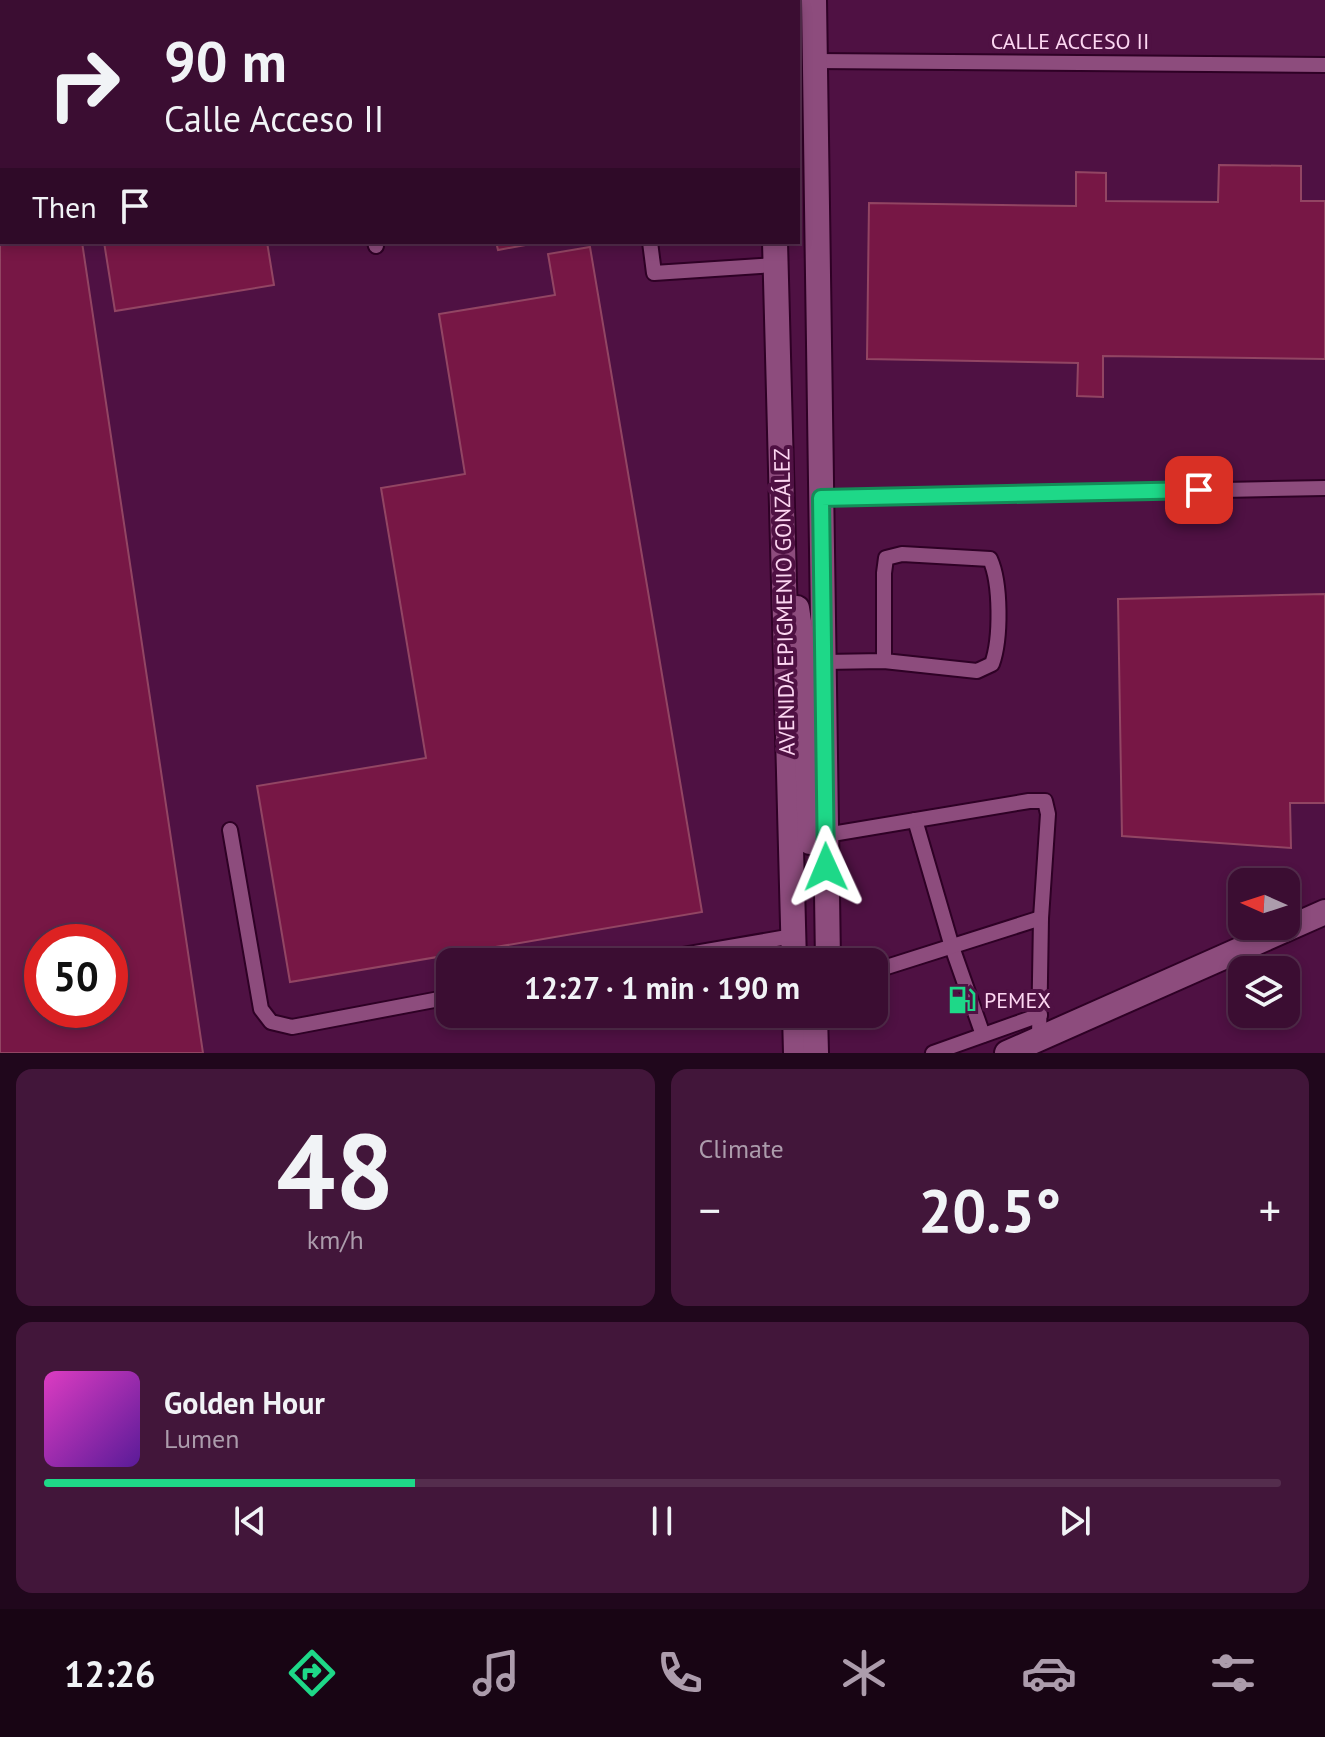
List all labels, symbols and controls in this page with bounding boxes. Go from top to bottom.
text: 90 m [164,25,287,97]
street label: CALLE ACCESO II [991,27,1149,55]
icon: right [32,32,136,136]
text: Calle Acceso II [164,95,384,142]
icon: arrive [113,184,157,228]
text: Then [32,187,97,226]
street label: AVENIDA EPIGMENIO GONZÁLEZ [767,448,801,756]
pin [1165,456,1233,524]
icon: arrive [1177,468,1221,512]
position arrow [784,825,868,909]
north arrow [1228,868,1300,940]
map controls [1228,868,1300,1028]
speed limit sign: 50 [24,924,128,1028]
button: layers [1228,956,1300,1028]
text: 12:27 · 1 min · 190 m [524,968,800,1007]
fuel station icon: PEMEX [947,985,977,1015]
place label: PEMEX [984,986,1051,1014]
text: 48 [276,1103,394,1238]
text: Climate [699,1132,784,1165]
text: 20.5° [918,1171,1061,1249]
text: − [699,1181,721,1238]
text: + [1259,1181,1281,1238]
text: km/h [307,1223,364,1256]
text: Golden Hour [164,1383,325,1422]
text: Lumen [164,1422,239,1455]
icon: previous [228,1499,272,1543]
icon: pause [640,1499,684,1543]
icon: next [1053,1499,1097,1543]
icon: directions [284,1645,340,1701]
icon: music [468,1645,524,1701]
icon: phone [652,1645,708,1701]
icon: climate [836,1645,892,1701]
icon: car [1021,1645,1077,1701]
icon: filters [1205,1645,1261,1701]
text: 12:26 [64,1650,155,1697]

